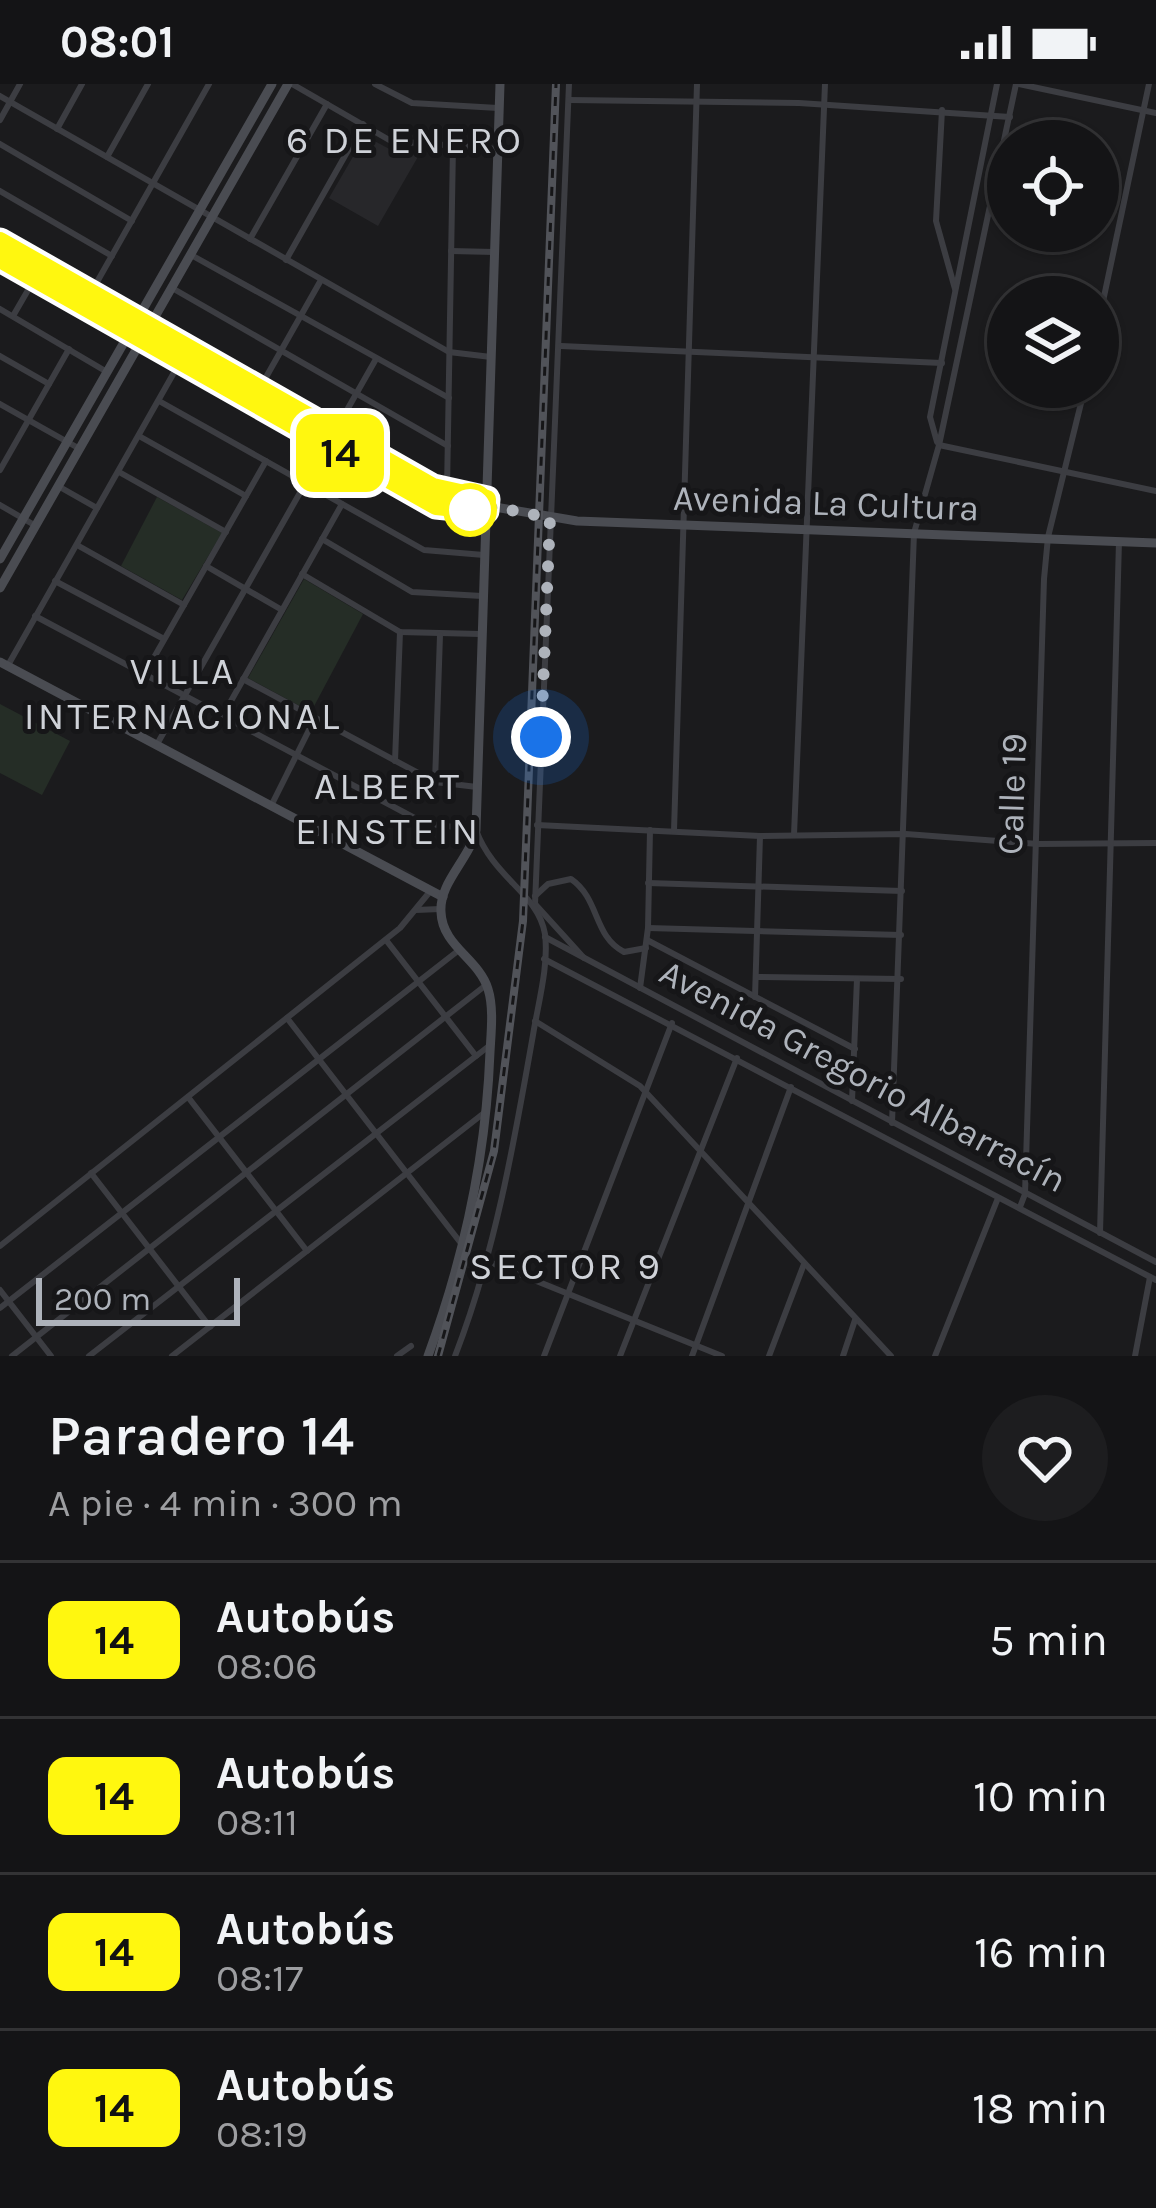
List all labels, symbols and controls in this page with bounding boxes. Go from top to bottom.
text: 08:01 [60,16,174,68]
district label: 6 DE ENERO [286,117,524,163]
map controls [987,120,1119,408]
button: locate [987,120,1119,252]
button: layers [987,276,1119,408]
line badge: 14 [286,414,394,492]
text: 14 [320,428,360,478]
street label: Avenida La Cultura [672,477,980,529]
unlabelled marker [445,485,495,535]
district label: VILLA INTERNACIONAL [24,648,342,739]
your location [511,707,571,767]
street label: Calle 19 [989,732,1035,856]
district label: ALBERT EINSTEIN [295,763,481,854]
street label: Avenida Gregorio Albarracín [653,951,1073,1201]
district label: SECTOR 9 [469,1243,663,1289]
scale bar [36,1272,240,1325]
text: 200 m [54,1280,151,1318]
button: heart [982,1395,1108,1521]
text: Paradero 14 [48,1402,354,1468]
text: A pie · 4 min · 300 m [48,1480,403,1526]
text: Autobús [216,1591,395,1643]
text: 5 min [989,1614,1108,1666]
text: 14 [94,1615,134,1665]
text: 08:06 [216,1643,318,1689]
text: Autobús [216,1747,395,1799]
text: 10 min [973,1770,1108,1822]
text: 14 [94,1771,134,1821]
text: 08:11 [216,1799,298,1845]
text: Autobús [216,1903,395,1955]
text: 16 min [974,1926,1108,1978]
text: 14 [94,1927,134,1977]
text: 08:17 [216,1955,303,2001]
text: Autobús [216,2059,395,2111]
text: 18 min [972,2082,1108,2134]
text: 14 [94,2083,134,2133]
text: 08:19 [216,2111,308,2157]

